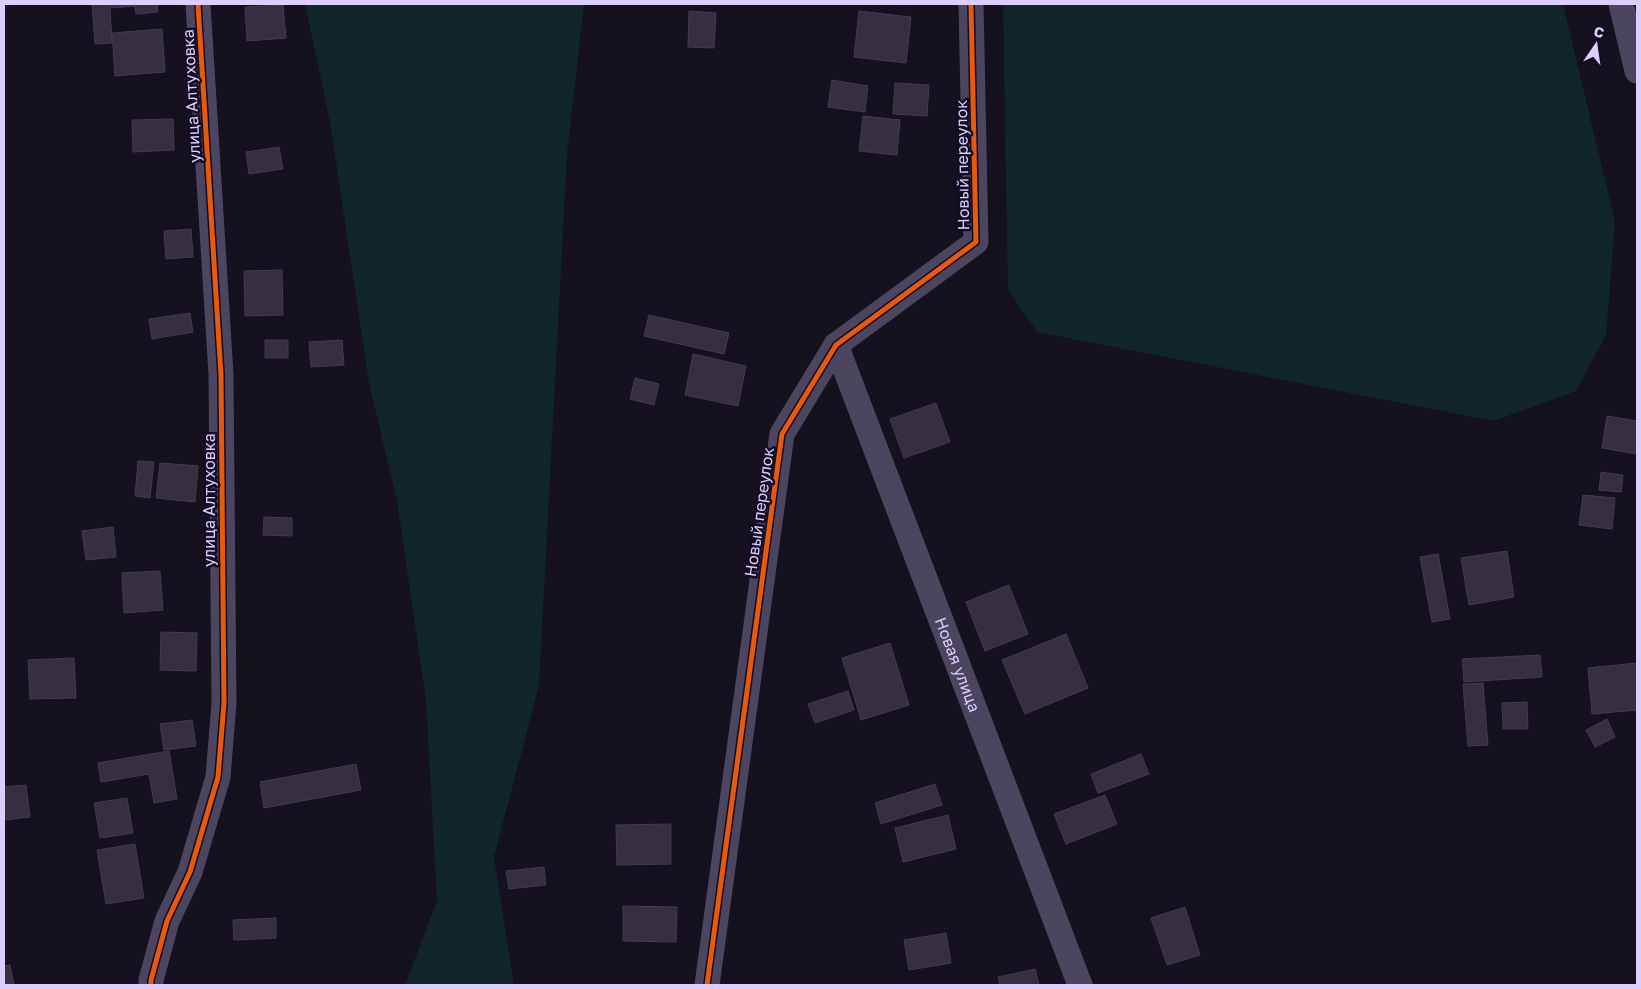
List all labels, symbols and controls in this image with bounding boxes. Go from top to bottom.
north arrow [1571,20,1621,70]
text: С [1592,22,1606,41]
street label: улица Алтуховка [178,29,204,163]
street label: Новый переулок [951,99,973,231]
street label: улица Алтуховка [199,433,219,567]
street label: Новый переулок [740,446,778,578]
street label: Новая улица [931,614,985,715]

